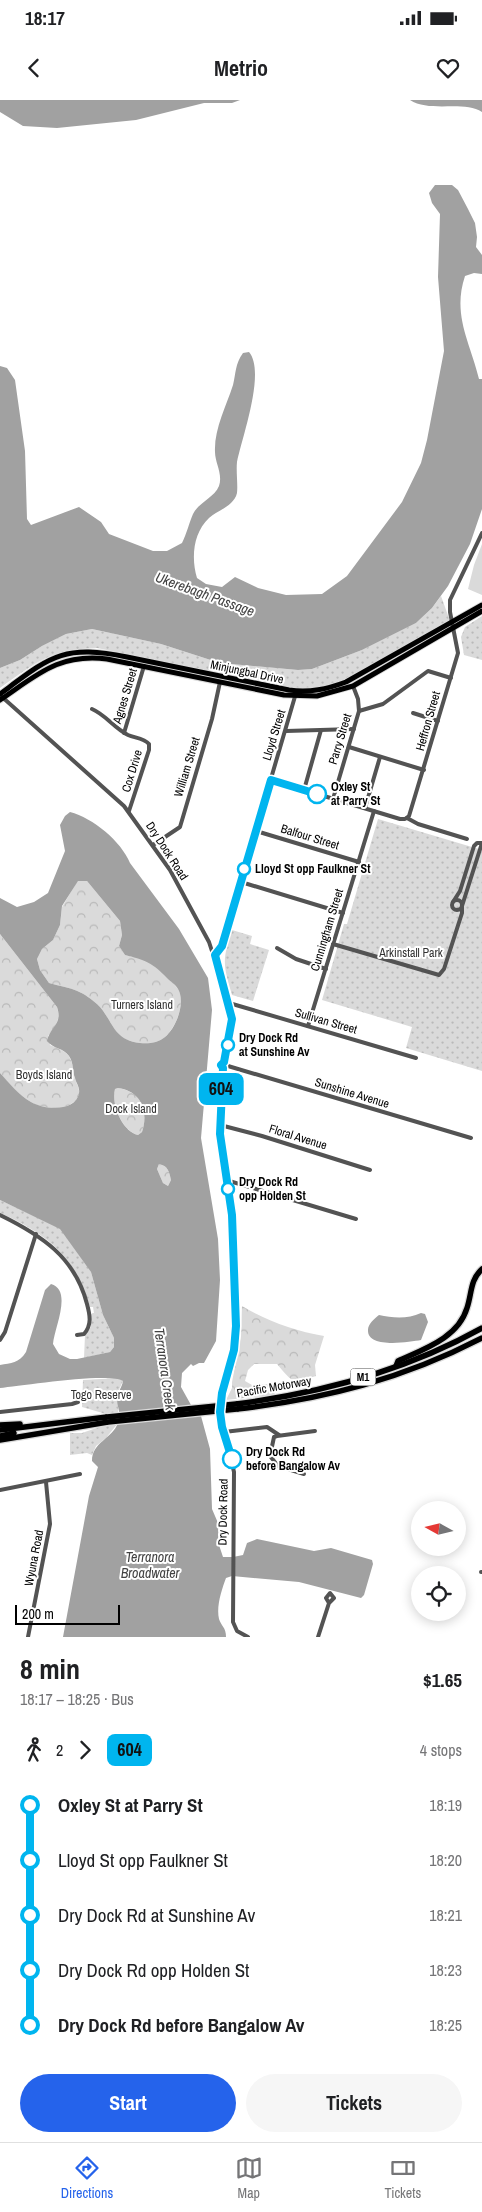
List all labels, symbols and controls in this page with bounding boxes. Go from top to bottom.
text: 18:17 [25,5,65,31]
text: Metrio [214,53,268,83]
icon: back [20,54,48,82]
icon: heart [434,54,462,82]
water label: Ukerebagh Passage [153,568,257,620]
street label: Minjungbal Drive [209,656,285,688]
street label: Agnes Street [109,666,141,727]
street label: Heffron Street [412,689,444,753]
street label: Lloyd Street [259,707,289,762]
street label: Parry Street [325,711,355,766]
street label: William Street [170,735,204,799]
street label: Cox Drive [118,748,146,794]
place label: Oxley St at Parry St [331,779,381,809]
marker: Oxley St at Parry St [307,784,327,804]
street label: Dry Dock Road [142,819,192,883]
street label: Balfour Street [279,821,341,854]
place label: Lloyd St opp Faulkner St [255,861,371,877]
marker: Lloyd St opp Faulkner St [237,862,251,876]
street label: Cunningham Street [307,887,347,973]
park label: Arkinstall Park [378,945,443,961]
park label: Turners Island [111,997,173,1013]
street label: Sullivan Street [293,1004,359,1038]
place label: Dry Dock Rd at Sunshine Av [239,1030,310,1060]
marker: Dry Dock Rd at Sunshine Av [221,1038,235,1052]
park label: Boyds Island [16,1067,72,1083]
line badge: 604 [192,1073,250,1105]
street label: Sunshine Avenue [313,1074,391,1112]
text: 604 [209,1076,233,1101]
park label: Dock Island [105,1101,157,1117]
street label: Floral Avenue [267,1121,329,1153]
place label: Dry Dock Rd opp Holden St [239,1174,306,1204]
marker: Dry Dock Rd opp Holden St [221,1182,235,1196]
water label: Terranora Creek [150,1327,180,1412]
road number: M1 [350,1368,376,1386]
street label: Pacific Motorway [235,1373,313,1401]
park label: Togo Reserve [71,1387,131,1403]
place label: Dry Dock Rd before Bangalow Av [246,1444,340,1474]
marker: Dry Dock Rd before Bangalow Av [222,1449,242,1469]
street label: Dry Dock Road [214,1479,232,1545]
north arrow [411,1501,466,1556]
map controls [411,1501,466,1621]
street label: Wyuna Road [21,1529,47,1587]
water label: Terranora Broadwater [121,1548,181,1582]
button: locate [411,1566,466,1621]
scale bar [15,1602,120,1625]
text: 200 m [22,1605,54,1623]
text: 8 min [20,1650,80,1688]
text: $1.65 [423,1667,462,1693]
text: 18:17 – 18:25 · Bus [20,1688,134,1710]
icon: walk [20,1736,48,1764]
icon: forward [71,1736,99,1764]
text: 604 [117,1737,142,1762]
text: 2 [56,1739,63,1761]
text: 4 stops [420,1739,462,1761]
text: Oxley St at Parry St [58,1792,203,1818]
text: 18:19 [429,1794,462,1816]
text: Lloyd St opp Faulkner St [58,1847,228,1873]
text: 18:20 [429,1849,462,1871]
text: Dry Dock Rd at Sunshine Av [58,1902,255,1928]
text: 18:21 [429,1904,462,1926]
text: Dry Dock Rd opp Holden St [58,1957,249,1983]
text: 18:23 [429,1959,462,1981]
text: Dry Dock Rd before Bangalow Av [58,2012,304,2038]
text: 18:25 [429,2014,462,2036]
button: Start [20,2074,236,2132]
button: Tickets [246,2074,462,2132]
tab: Directions [61,2154,113,2202]
tab: Map [235,2154,263,2202]
tab: Tickets [384,2154,421,2202]

